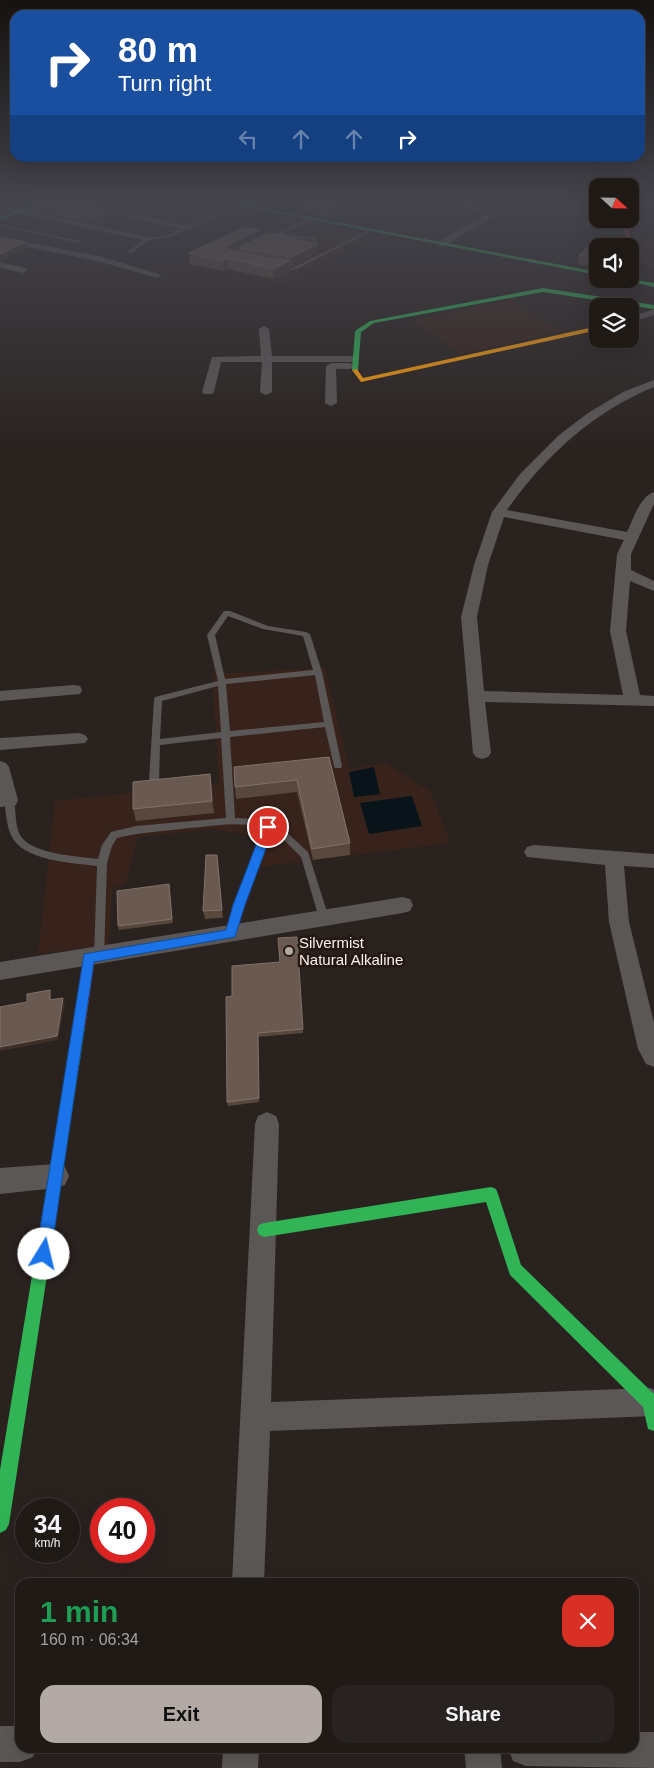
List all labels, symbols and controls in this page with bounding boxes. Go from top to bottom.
icon: right [35,30,100,95]
text: 80 m [118,30,198,69]
text: Turn right [118,71,211,96]
icon: left [234,125,262,153]
icon: ahead [287,125,315,153]
icon: ahead [340,125,368,153]
icon: right [393,125,421,153]
north arrow [589,178,639,228]
map controls [589,178,639,348]
button: sound [589,238,639,288]
button: layers [589,298,639,348]
pin [247,806,289,848]
icon: arrive [254,813,282,841]
place label: Silvermist Natural Alkaline [299,934,403,968]
marker: Silvermist Natural Alkaline [283,945,295,957]
position arrow [17,1227,69,1279]
speed limit sign: 40 [90,1498,155,1563]
text: 34 [34,1510,61,1538]
text: km/h [34,1536,61,1550]
text: 1 min [40,1595,118,1628]
button: close [562,1595,614,1647]
text: 160 m · 06:34 [40,1631,139,1648]
button: Exit [40,1685,322,1743]
button: Share [332,1685,614,1743]

